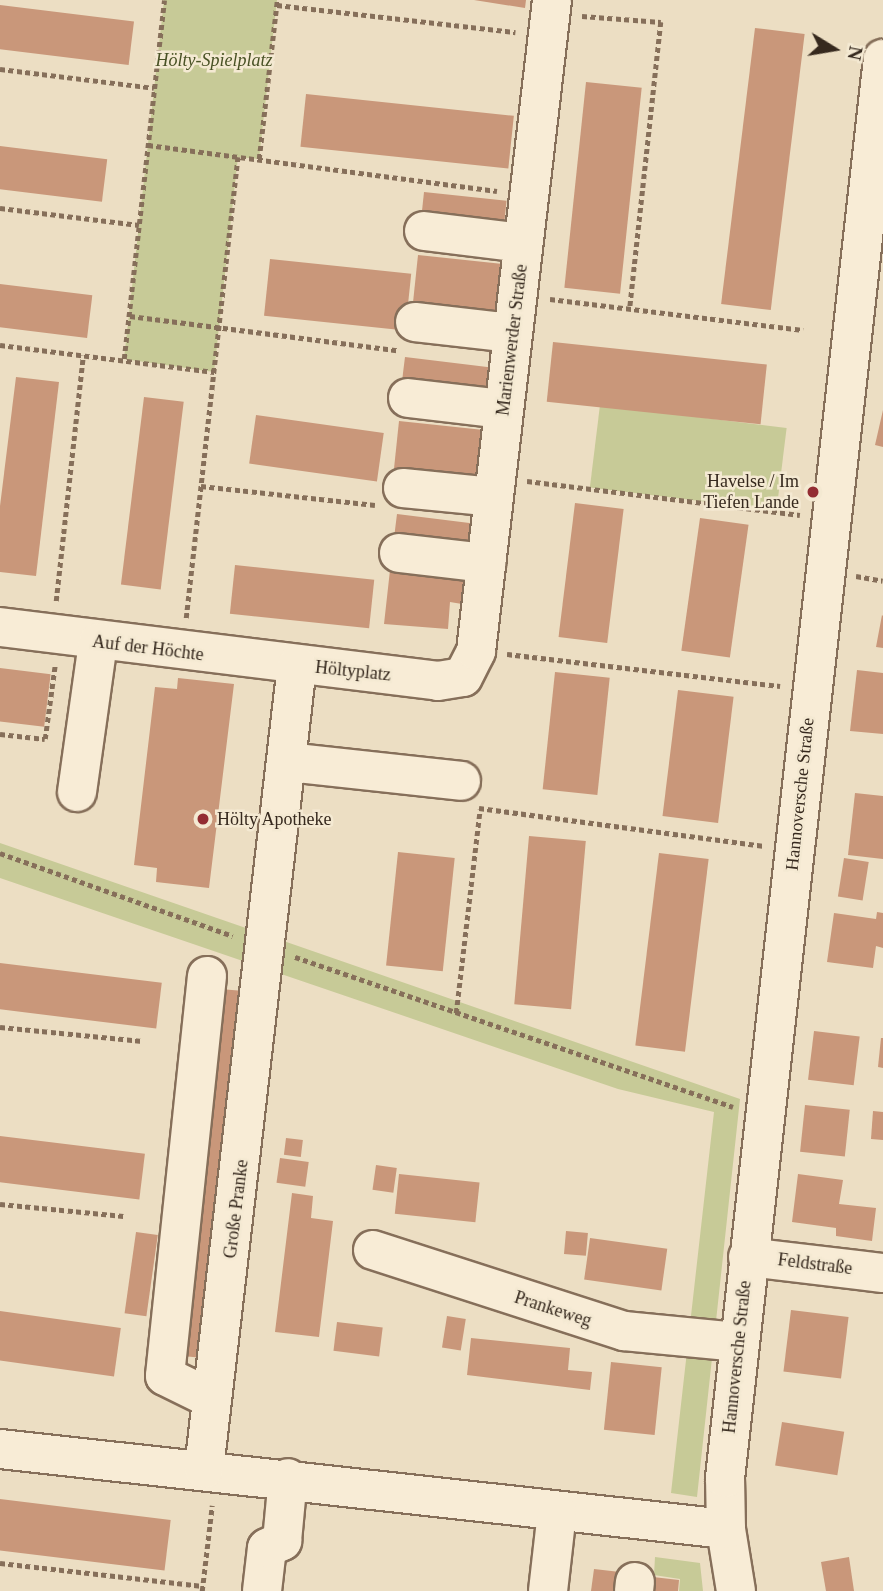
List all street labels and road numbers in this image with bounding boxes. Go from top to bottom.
street label: Marienwerder Straße [492,263,532,417]
street label: Auf der Höchte [91,630,205,666]
street label: Höltyplatz [314,656,392,686]
street label: Hannoversche Straße [781,717,819,871]
street label: Große Pranke [219,1158,253,1260]
street label: Feldstraße [776,1249,854,1279]
street label: Hannoversche Straße [718,1280,756,1434]
street label: Prankeweg [512,1286,594,1332]

